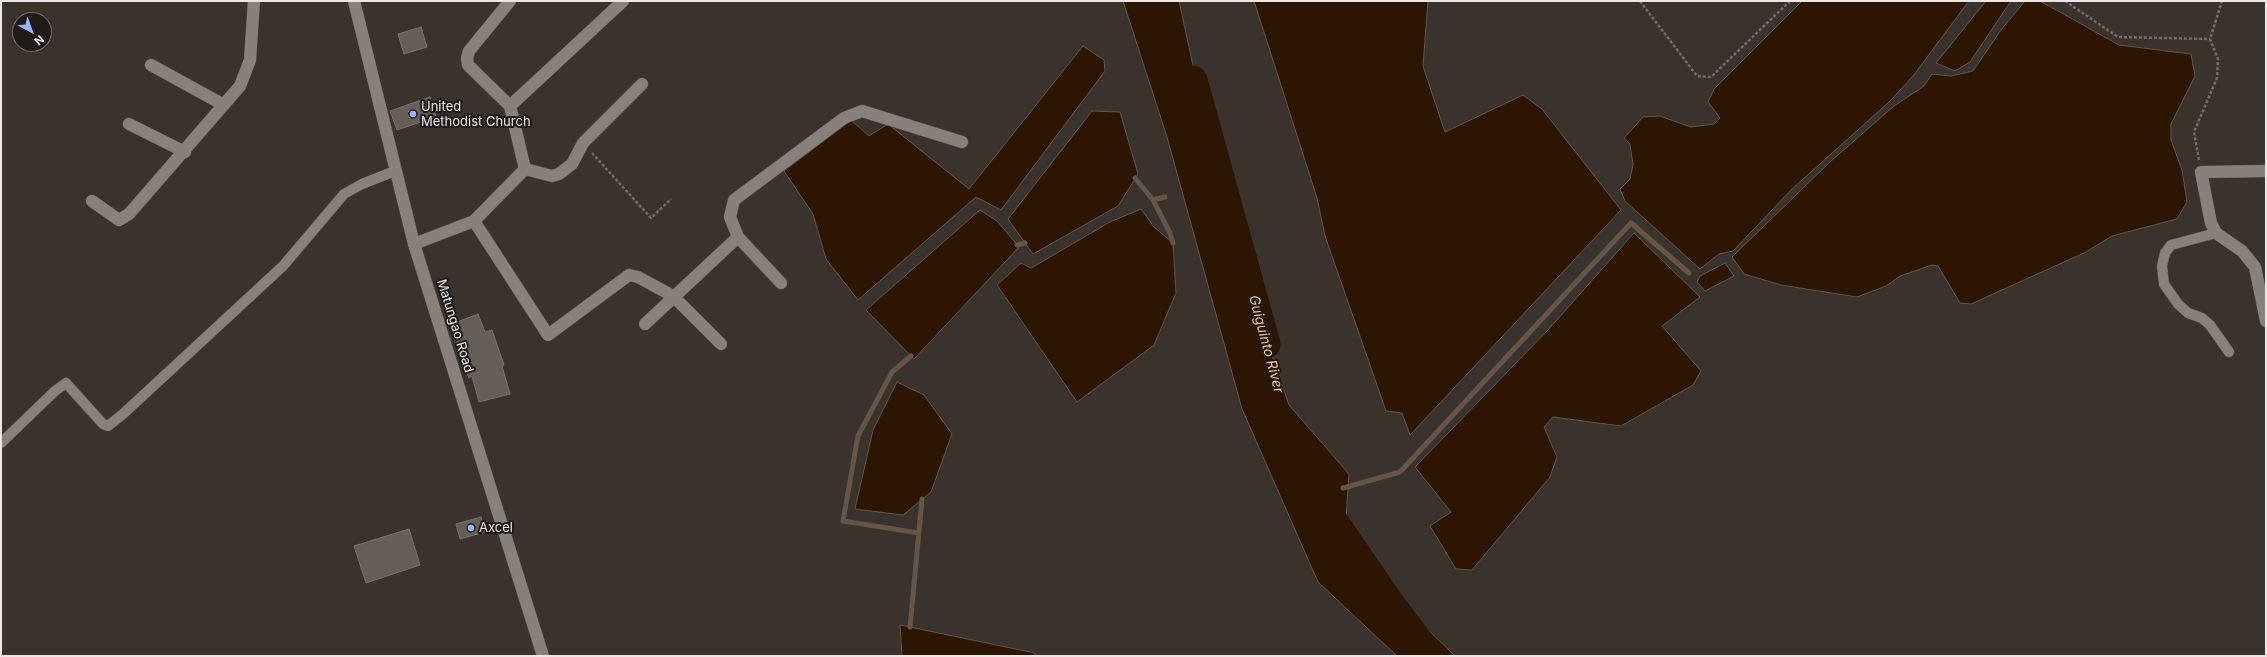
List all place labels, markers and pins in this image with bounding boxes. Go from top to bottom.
place label: United Methodist Church [421,99,531,130]
marker: United Methodist Church [408,109,418,119]
place label: Axcel [479,520,513,536]
marker: Axcel [466,523,476,533]

